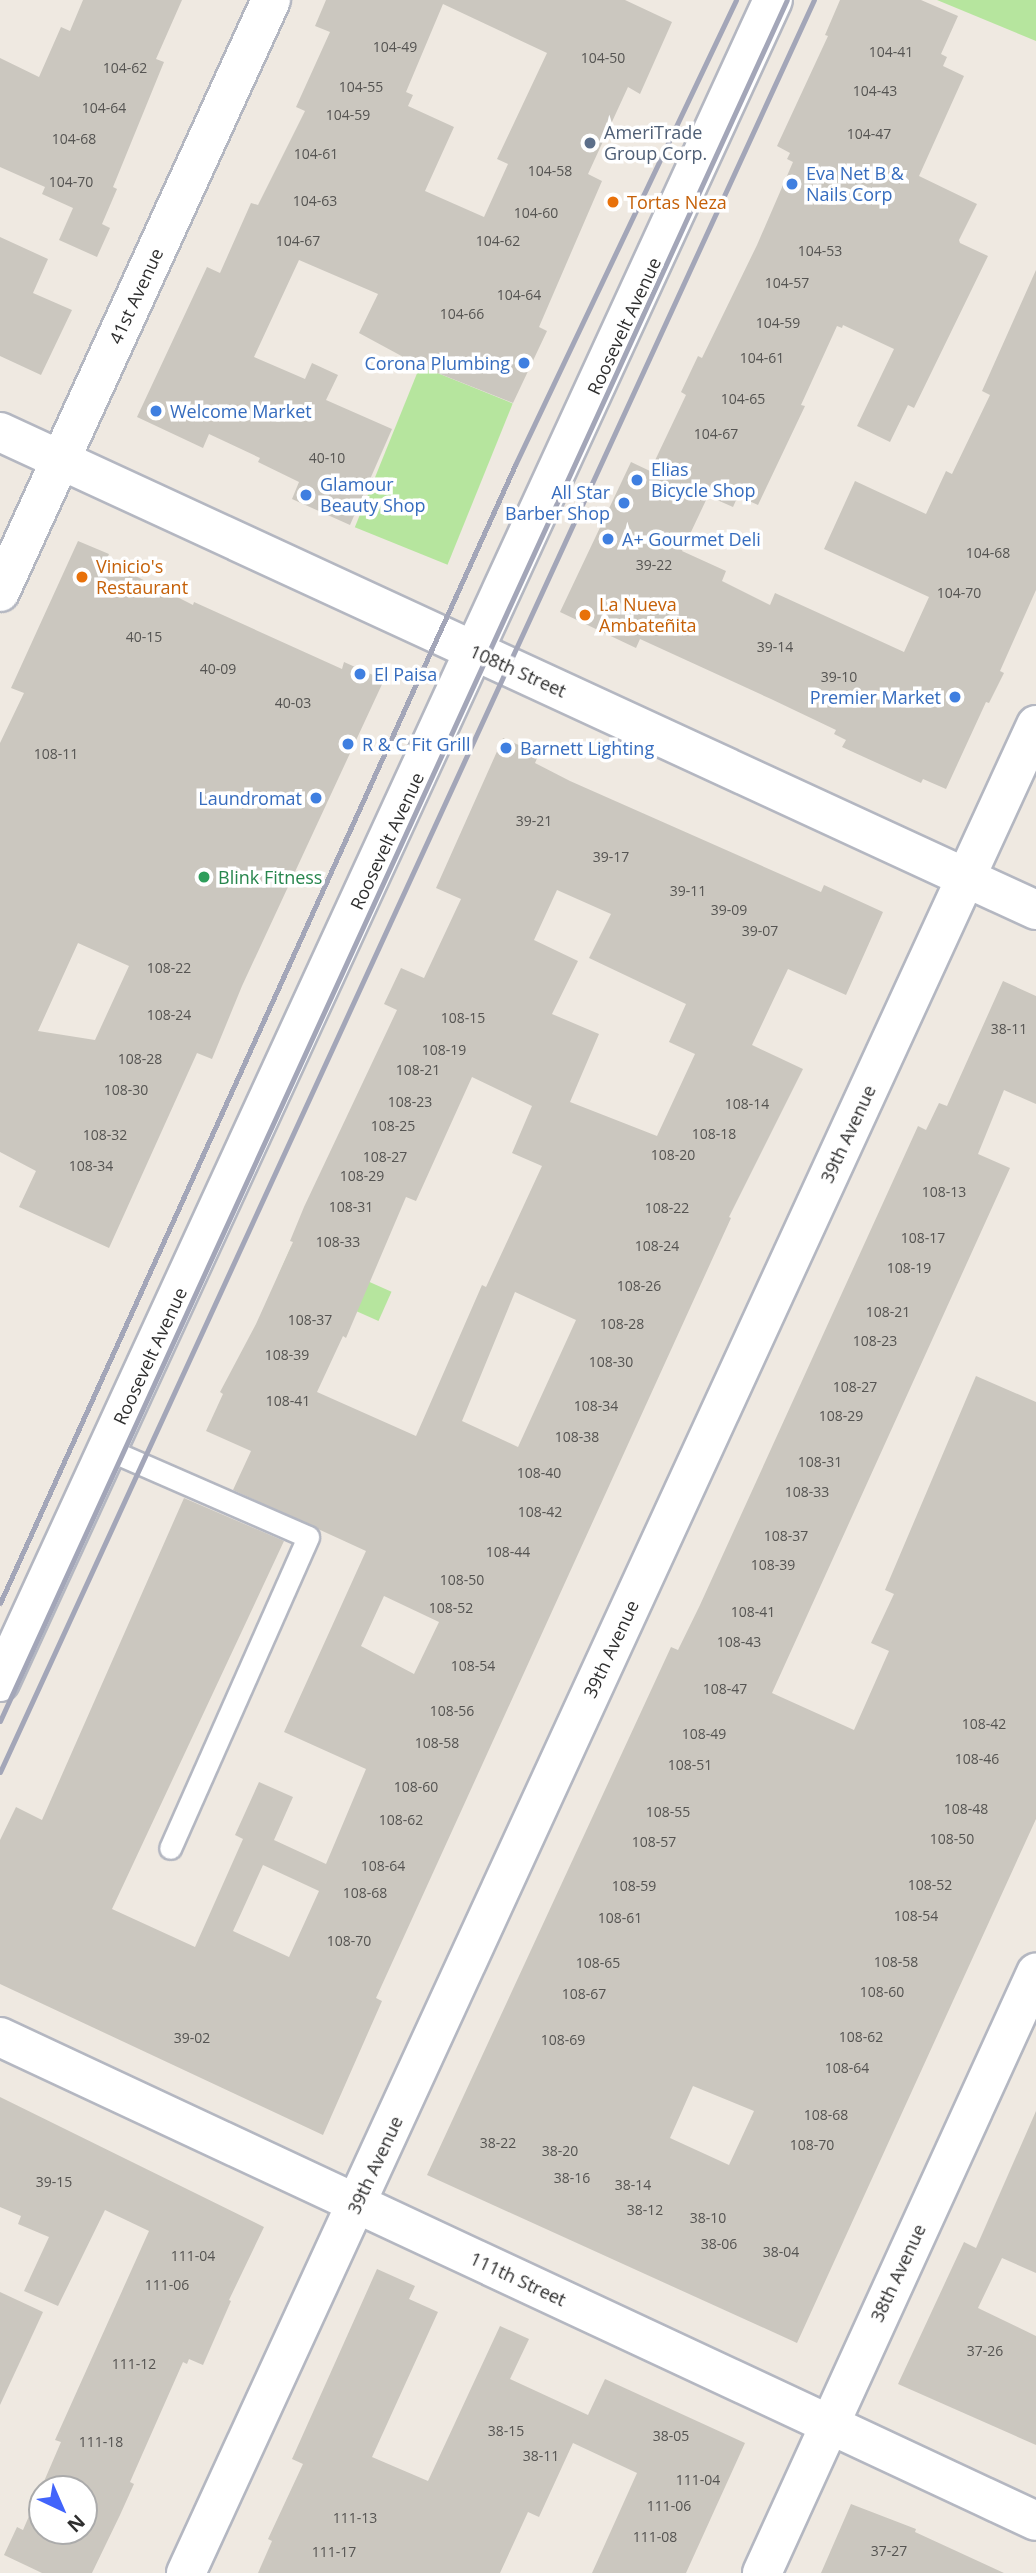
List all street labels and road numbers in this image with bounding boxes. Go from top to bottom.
street label: 41st Avenue [104,245,168,347]
street label: Roosevelt Avenue [583,254,665,398]
street label: 108th Street [466,640,570,702]
street label: Roosevelt Avenue [346,769,428,913]
street label: 39th Avenue [816,1082,880,1186]
street label: Roosevelt Avenue [109,1284,191,1428]
street label: 39th Avenue [579,1597,643,1701]
street label: 39th Avenue [343,2113,407,2217]
street label: 38th Avenue [866,2221,930,2325]
street label: 111th Street [467,2247,569,2311]

